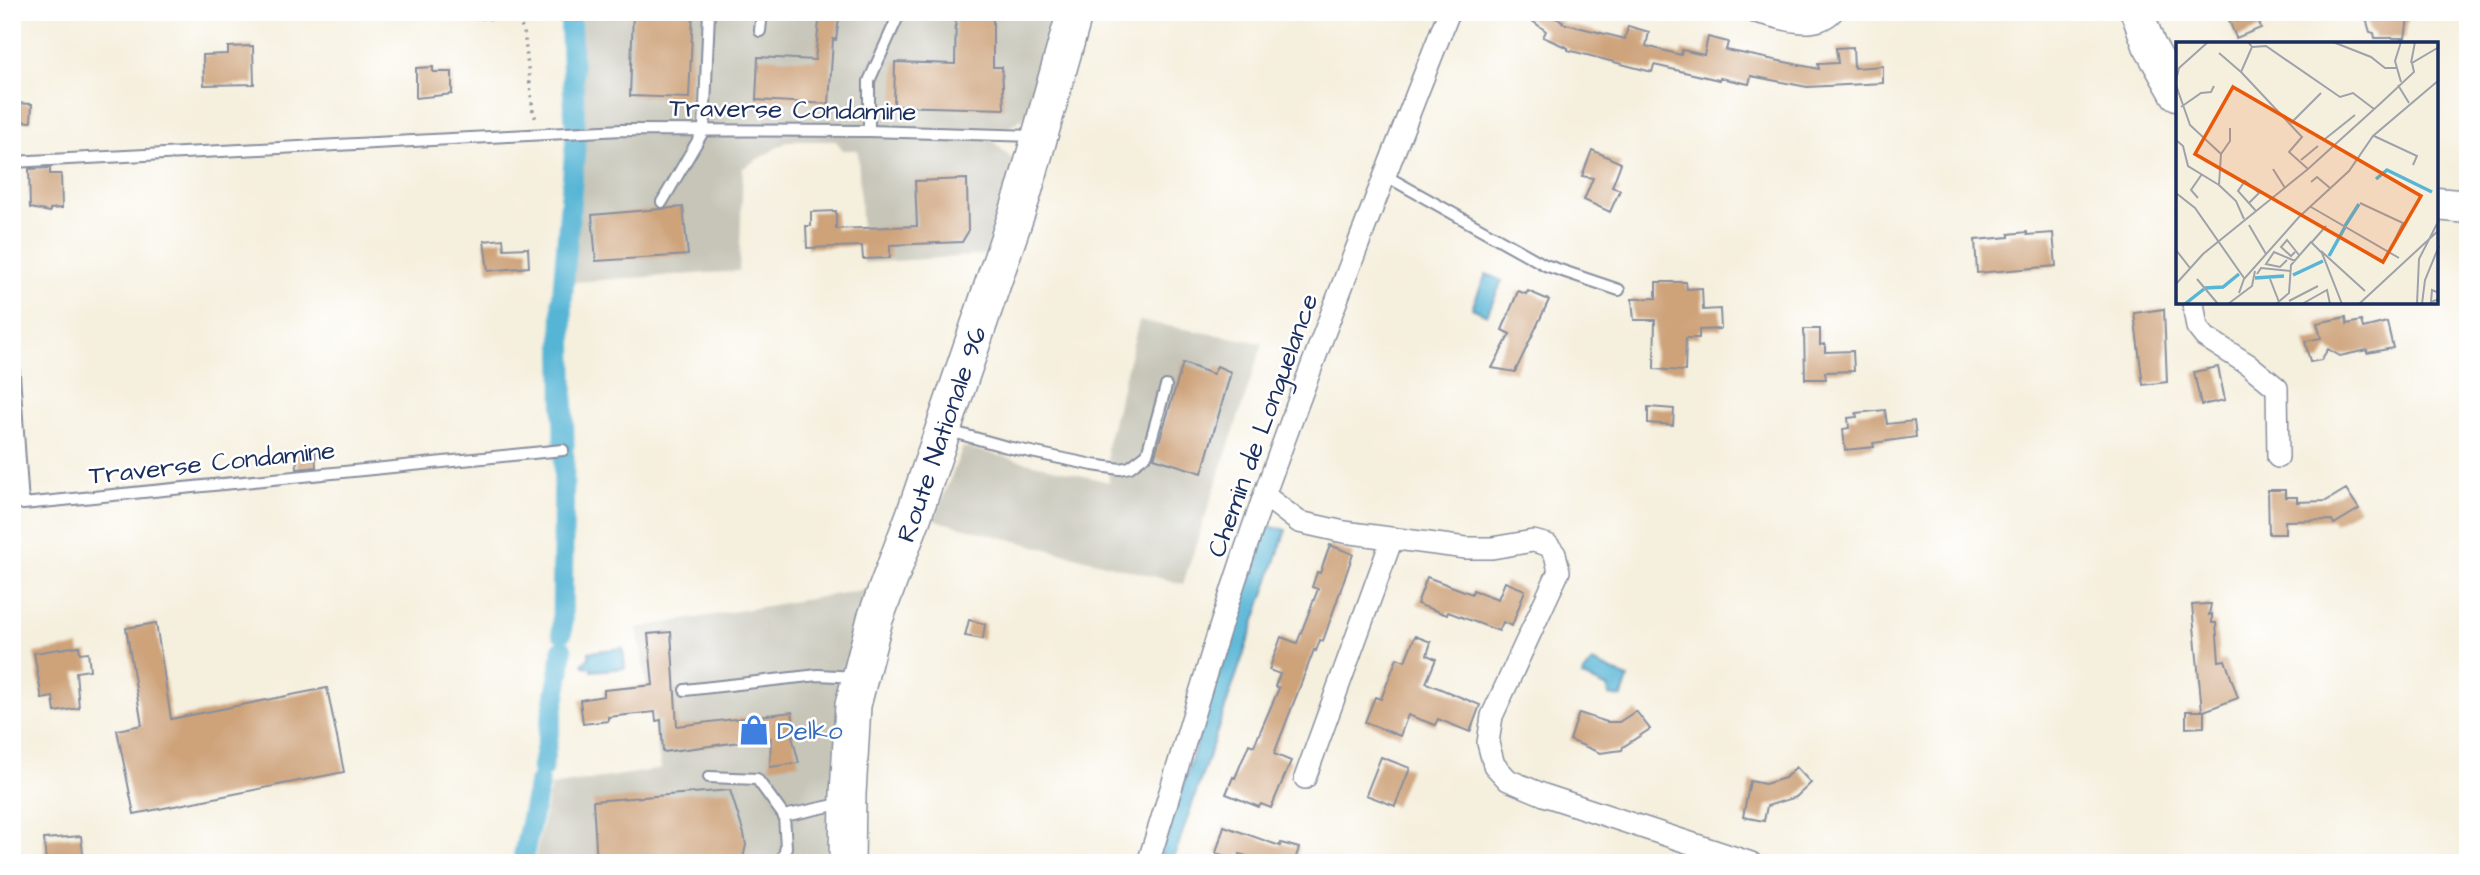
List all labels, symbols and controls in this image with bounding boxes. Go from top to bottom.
inset map [2176,42,2438,304]
street label: Traverse Condamine [669,90,917,130]
street label: Chemin de Longuelance [1199,289,1329,563]
street label: Route Nationale 96 [888,322,996,547]
street label: Traverse Condamine [87,432,337,494]
shop icon: Delko [737,713,771,747]
place label: Delko [777,713,843,749]

